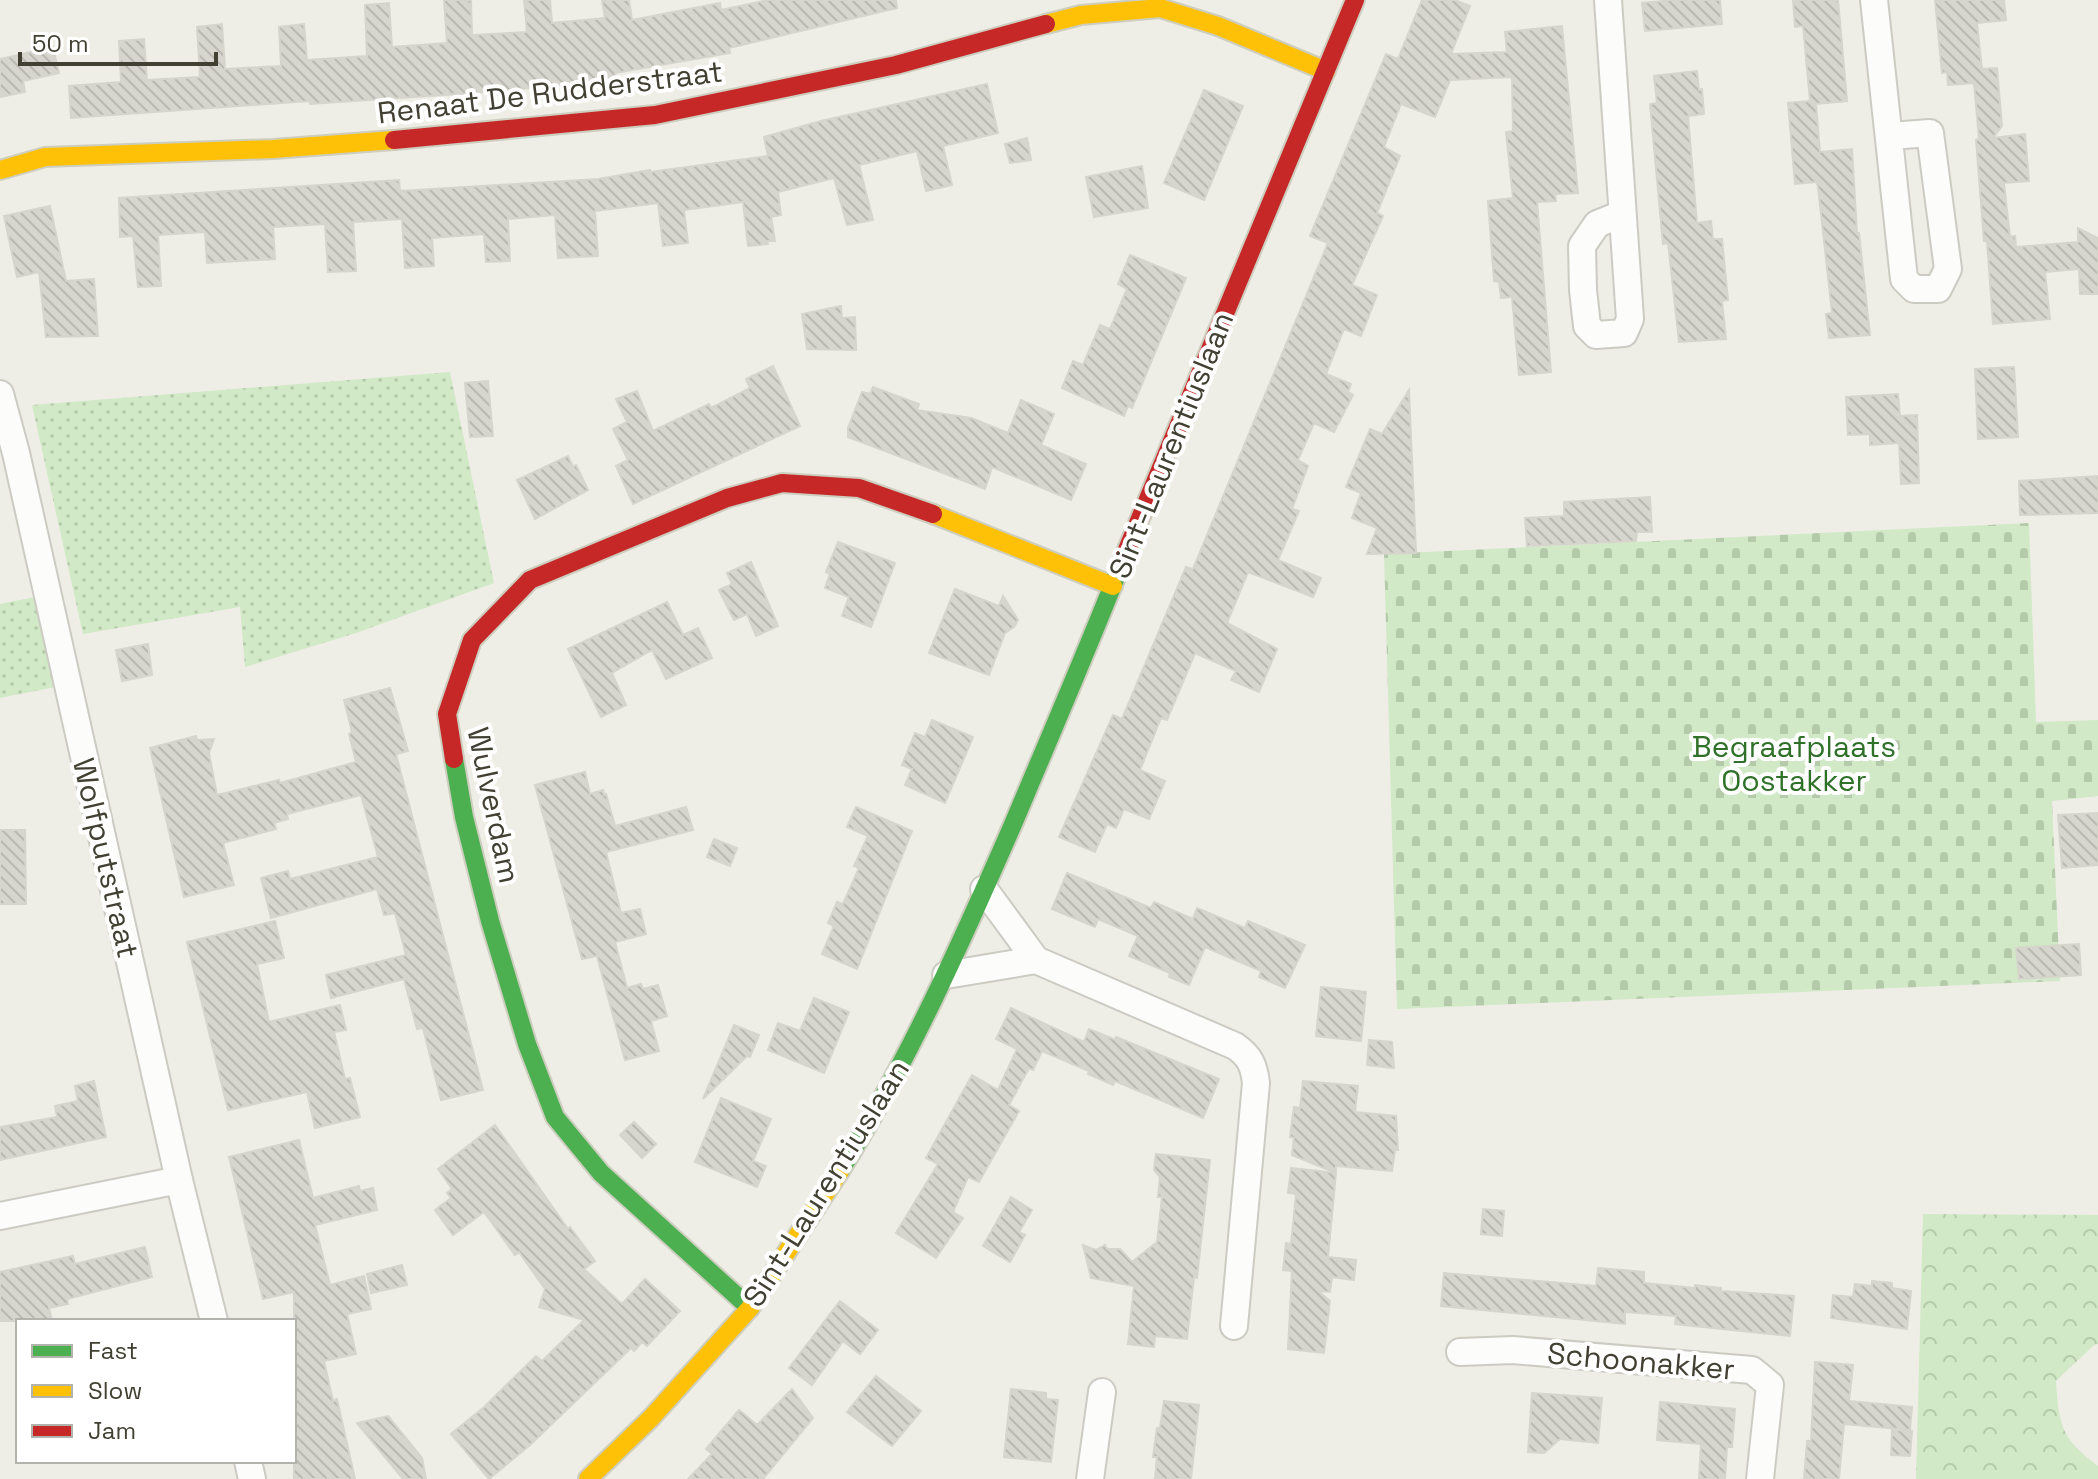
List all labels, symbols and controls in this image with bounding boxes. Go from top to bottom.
scale bar [20,16,216,66]
text: 50 m [32,28,89,59]
street label: Renaat De Rudderstraat [375,51,725,133]
street label: Sint-Laurentiuslaan [1100,306,1242,584]
street label: Wulverdam [458,724,530,886]
park label: Begraafplaats Oostakker [1692,727,1896,800]
street label: Wolfputstraat [64,754,148,962]
street label: Sint-Laurentiuslaan [734,1052,918,1314]
legend [16,1319,296,1463]
street label: Schoonakker [1546,1333,1736,1389]
text: Fast [88,1335,138,1366]
text: Slow [88,1375,142,1406]
text: Jam [88,1415,136,1446]

